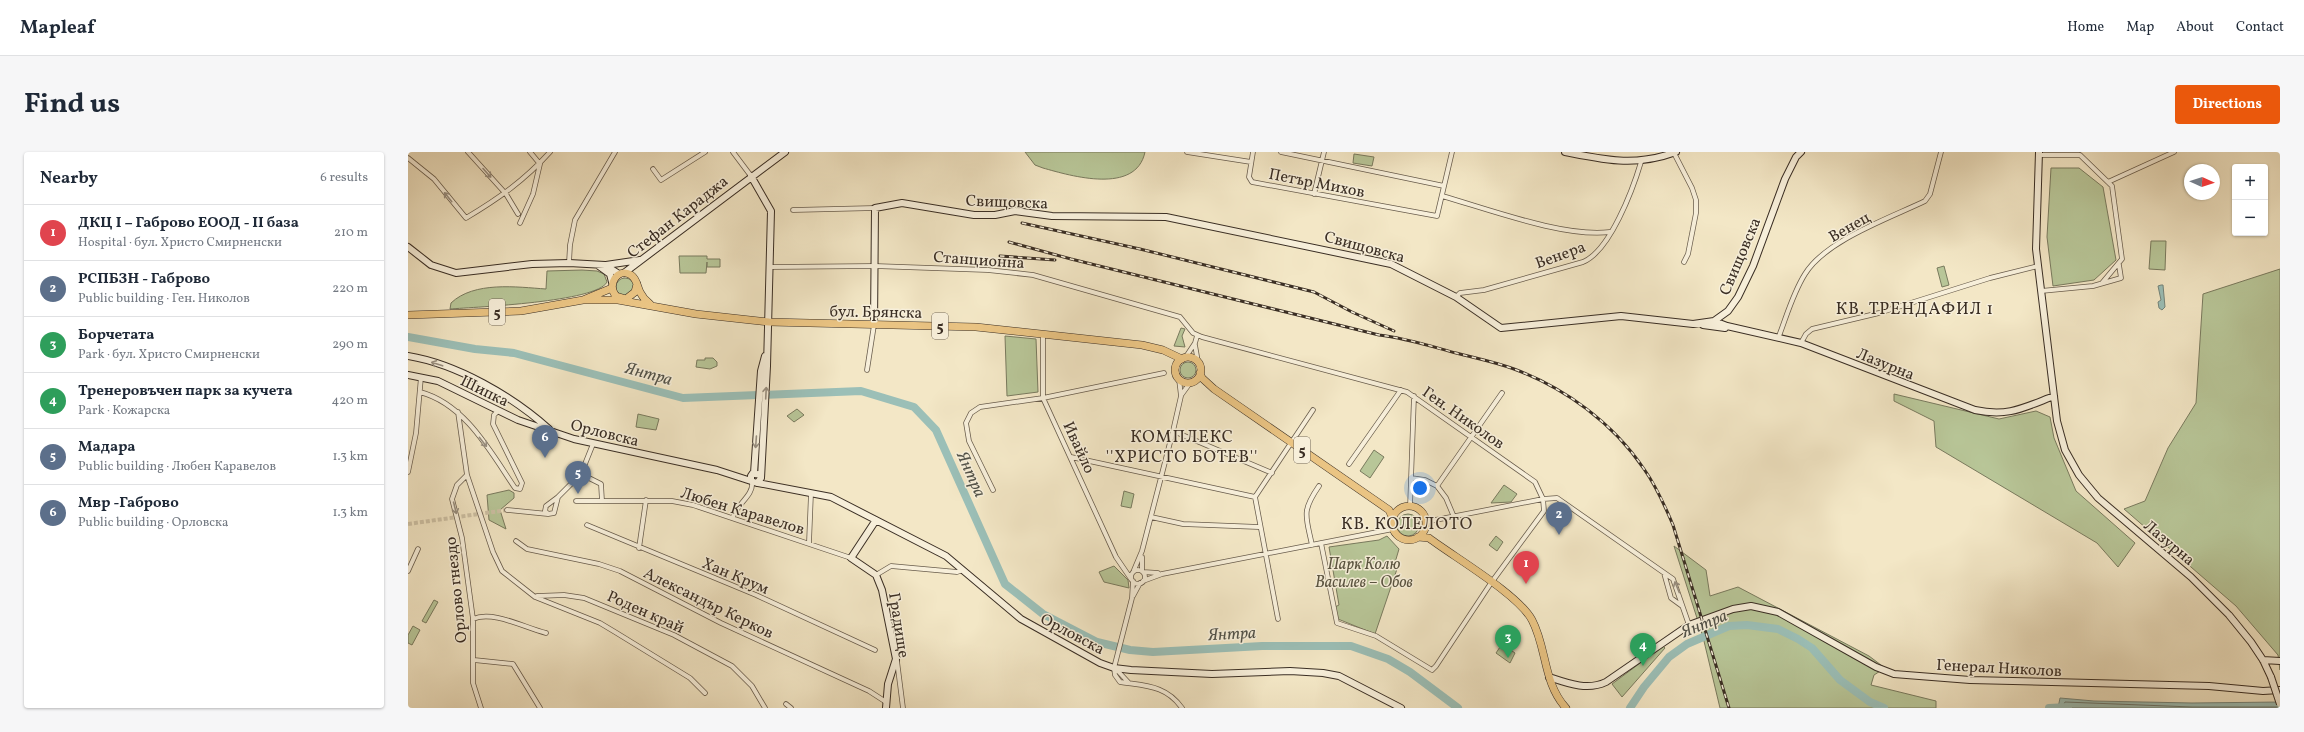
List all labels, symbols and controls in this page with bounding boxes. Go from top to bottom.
text: Mapleaf [20,15,95,41]
text: Home [2067,18,2104,37]
text: Map [2126,18,2154,37]
text: About [2176,18,2214,37]
text: Contact [2236,18,2284,37]
text: Find us [24,85,120,124]
button: Directions [2175,85,2280,124]
street label: Петър Михов [1267,164,1367,204]
north arrow [2184,164,2220,200]
map controls [2232,164,2268,236]
button: + [2232,164,2268,200]
text: Nearby [40,167,98,190]
one-way arrow [482,168,491,178]
text: 6 results [320,169,368,187]
street label: Стефан Караджа [623,171,733,264]
one-way arrow [444,191,453,202]
street label: Свищовска [965,191,1049,215]
button: − [2232,200,2268,236]
street label: Венец [1825,207,1875,248]
text: ДКЦ І – Габрово ЕООД - II база [78,213,299,234]
street label: Свищовска [1715,214,1767,299]
text: 1 [50,224,56,242]
text: 210 m [334,224,368,242]
street label: Свищовска [1322,227,1407,269]
text: Hospital · бул. Христо Смирненски [78,234,282,252]
street label: Венера [1532,237,1589,275]
street label: Станционна [933,247,1025,275]
text: РСПБЗН - Габрово [78,269,210,290]
text: 2 [50,280,56,298]
text: 220 m [332,280,368,298]
text: Public building · Ген. Николов [78,290,250,308]
district label: КВ. ТРЕНДАФИЛ 1 [1836,298,1994,321]
road number: 5 [489,299,505,325]
street label: бул. Брянска [829,301,923,325]
road number: 5 [932,313,948,339]
text: Борчетата [78,325,154,346]
text: 3 [50,336,56,354]
text: 290 m [332,336,368,354]
street label: Лазурна [1853,343,1918,386]
text: Park · бул. Христо Смирненски [78,346,260,364]
water label: Янтра [622,357,675,392]
one-way arrow [431,359,443,367]
street label: Шипка [456,371,512,413]
text: Тренеровъчен парк за кучета [78,381,293,402]
street label: Ген. Николов [1417,382,1509,455]
one-way arrow [762,387,769,400]
text: 4 [49,392,57,410]
text: 420 m [331,392,368,410]
text: Park · Кожарска [78,402,170,420]
street label: Орловска [568,415,641,453]
street label: Ивайло [1057,418,1100,477]
pin: 6 [532,425,558,458]
district label: КОМПЛЕКС ''ХРИСТО БОТЕВ'' [1106,426,1258,469]
one-way arrow [753,435,760,448]
one-way arrow [478,436,487,447]
text: Мадара [78,437,136,458]
road number: 5 [1294,437,1310,463]
water label: Янтра [950,447,991,501]
text: 5 [50,448,56,466]
text: 1.3 km [333,448,368,466]
text: Public building · Любен Каравелов [78,458,276,476]
pin: 5 [565,461,591,494]
your location [1410,478,1430,498]
street label: Любен Каравелов [678,483,807,541]
text: Мвр -Габрово [78,493,179,514]
one-way arrow [452,501,459,514]
pin: 2 [1546,502,1572,535]
text: 6 [49,504,57,522]
text: 1.3 km [333,504,368,522]
district label: КВ. КОЛЕЛОТО [1341,513,1473,536]
text: Public building · Орловска [78,514,229,532]
street label: Лазурна [2138,516,2199,572]
street label: Орлово гнездо [440,536,474,644]
pin: 1 [1513,551,1539,584]
street label: Хан Крум [698,553,772,601]
park label: Парк Колю Василев – Обов [1315,554,1413,594]
street label: Александър Керков [639,563,777,645]
one-way arrow [1672,581,1680,593]
street label: Роден край [603,586,688,640]
street label: Градище [882,591,914,660]
water label: Янтра [1677,605,1731,644]
street label: Орловска [1036,609,1108,661]
water label: Янтра [1207,622,1257,647]
pin: 3 [1495,625,1521,658]
pin: 4 [1630,633,1656,666]
street label: Генерал Николов [1936,655,2062,683]

